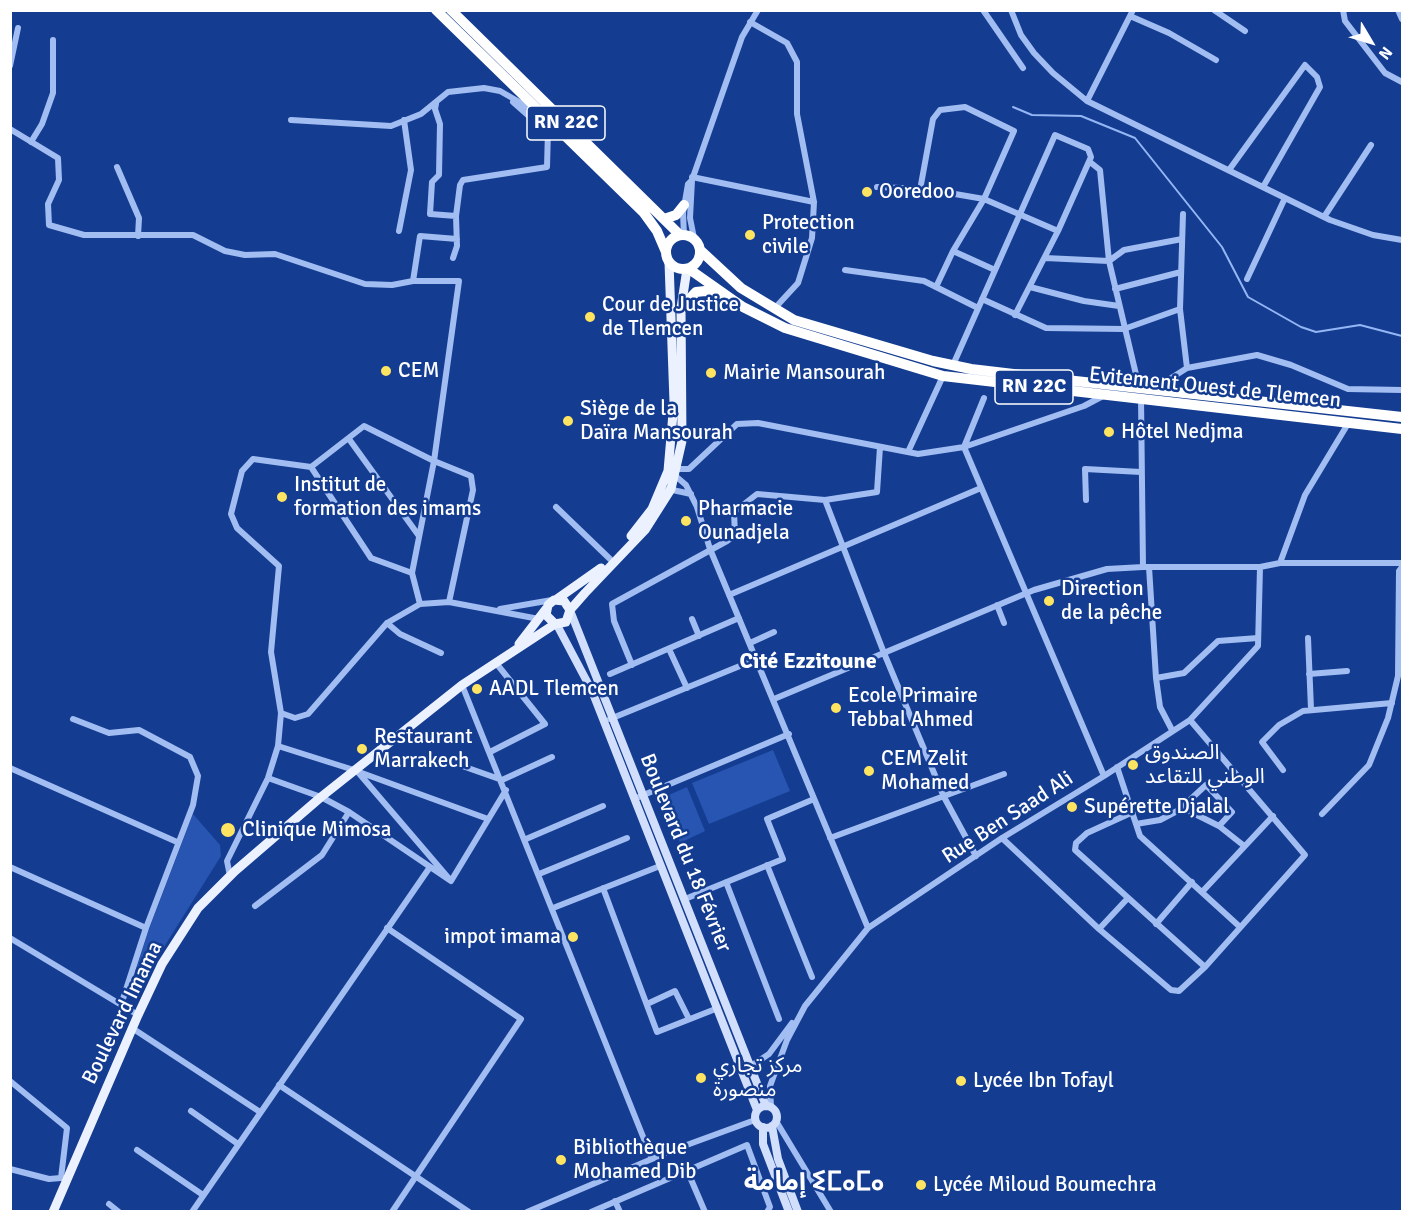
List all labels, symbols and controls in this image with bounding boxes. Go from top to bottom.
north arrow [1341,12,1401,72]
text: N [1374,43,1396,64]
road number: RN 22C [527,106,605,140]
place label: Ooredoo [879,179,955,205]
marker: Ooredoo [860,185,874,199]
place label: Protection civile [762,210,855,260]
marker: Protection civile [743,228,757,242]
place label: Cour de Justice de Tlemcen [602,292,739,342]
marker: Cour de Justice de Tlemcen [583,310,597,324]
place label: CEM [398,358,440,384]
place label: Mairie Mansourah [723,360,886,386]
street label: Evitement Ouest de Tlemcen [1088,362,1342,414]
marker: CEM [379,364,393,378]
marker: Mairie Mansourah [704,366,718,380]
road number: RN 22C [995,370,1073,404]
place label: Siège de la Daïra Mansourah [580,396,733,446]
marker: Siège de la Daïra Mansourah [561,414,575,428]
place label: Hôtel Nedjma [1121,419,1243,445]
marker: Hôtel Nedjma [1102,425,1116,439]
place label: Institut de formation des imams [294,472,481,522]
marker: Institut de formation des imams [275,490,289,504]
place label: Pharmacie Ounadjela [698,496,793,546]
marker: Pharmacie Ounadjela [679,514,693,528]
place label: Direction de la pêche [1061,576,1162,626]
marker: Direction de la pêche [1042,594,1056,608]
district label: Cité Ezzitoune [739,649,877,675]
place label: AADL Tlemcen [489,676,619,702]
marker: AADL Tlemcen [470,682,484,696]
place label: Ecole Primaire Tebbal Ahmed [848,683,978,733]
marker: Ecole Primaire Tebbal Ahmed [829,701,843,715]
place label: Restaurant Marrakech [374,724,473,774]
place label: الصندوق الوطني للتقاعد [1145,740,1265,790]
marker: Restaurant Marrakech [355,742,369,756]
place label: CEM Zelit Mohamed [881,746,969,796]
street label: Boulevard du 18 Février [634,750,736,956]
marker: الصندوق الوطني للتقاعد [1126,758,1140,772]
marker: CEM Zelit Mohamed [862,764,876,778]
street label: Rue Ben Saad Ali [938,766,1078,870]
place label: Supérette Djalal [1084,794,1229,820]
marker: Supérette Djalal [1065,800,1079,814]
place label: Clinique Mimosa [242,817,391,843]
marker: Clinique Mimosa [219,821,237,839]
place label: impot imama [444,924,561,950]
marker: impot imama [566,930,580,944]
street label: Boulevard Imama [78,937,168,1089]
place label: مركز تجاري منصورة [713,1053,803,1103]
place label: Lycée Ibn Tofayl [973,1068,1114,1094]
marker: مركز تجاري منصورة [694,1071,708,1085]
marker: Lycée Ibn Tofayl [954,1074,968,1088]
place label: Bibliothèque Mohamed Dib [573,1135,696,1185]
marker: Bibliothèque Mohamed Dib [554,1153,568,1167]
district label: إمامة ⵉⵎⴰⵎⴰ [744,1167,884,1199]
place label: Lycée Miloud Boumechra [933,1172,1157,1198]
marker: Lycée Miloud Boumechra [914,1178,928,1192]

